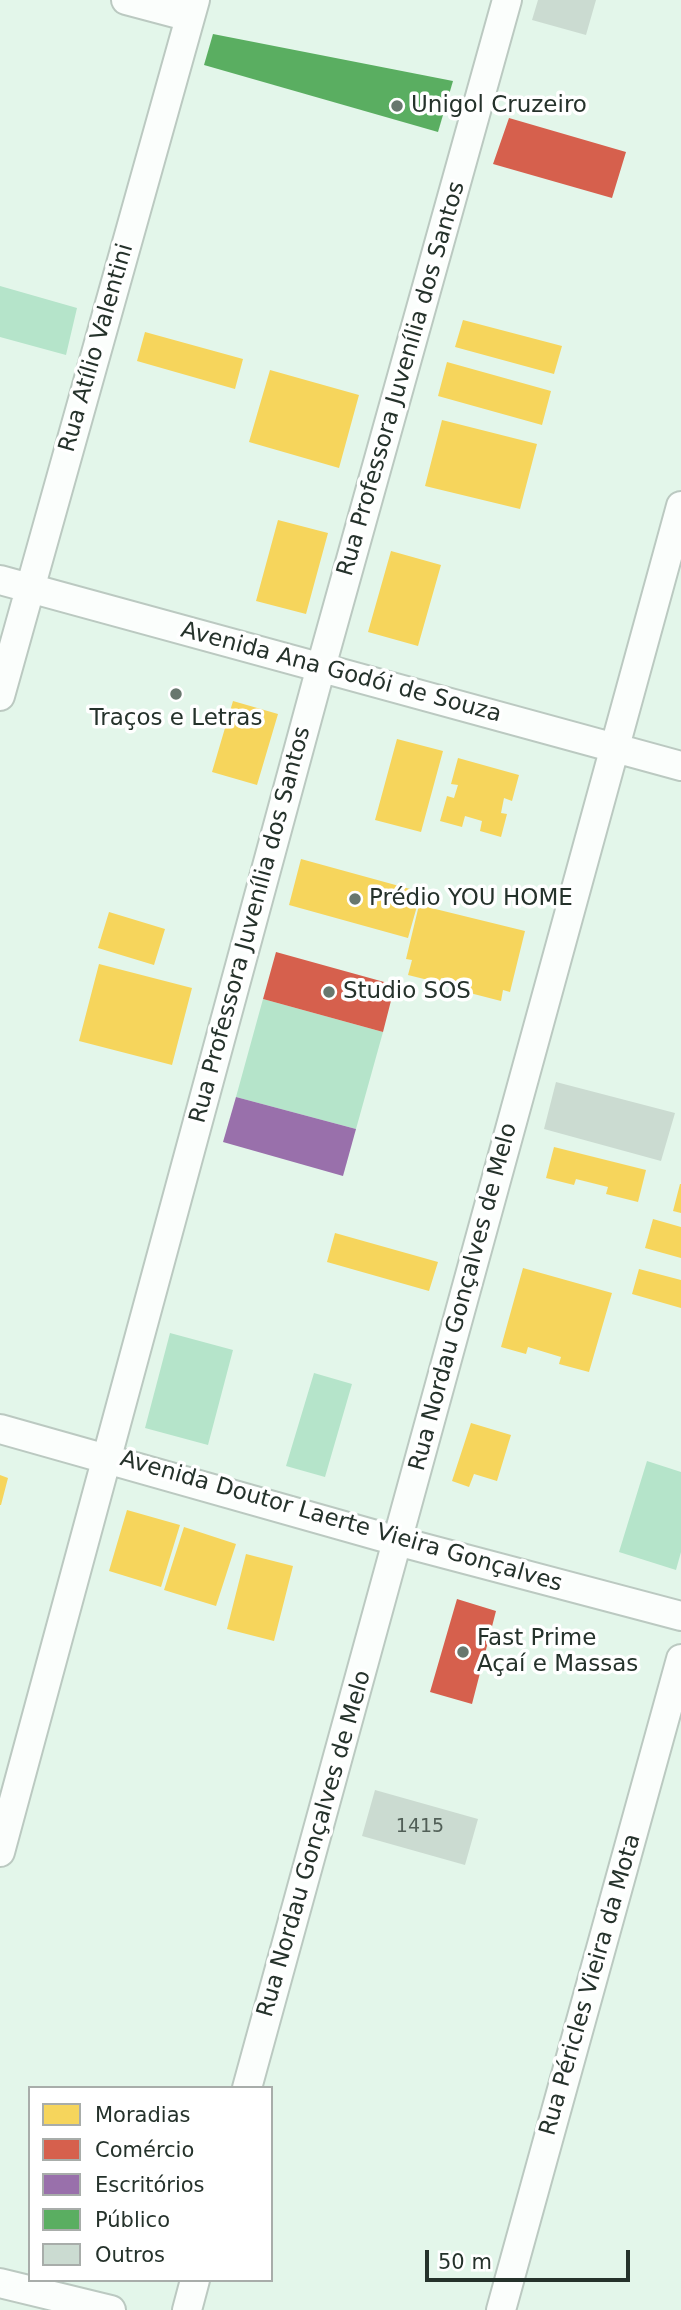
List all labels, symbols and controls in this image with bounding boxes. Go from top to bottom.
place label: Unigol Cruzeiro [411,92,587,120]
marker: Unigol Cruzeiro [389,98,405,114]
street label: Rua Professora Juvenília dos Santos [332,179,472,579]
street label: Rua Atílio Valentini [54,241,140,455]
street label: Avenida Ana Godói de Souza [178,617,504,729]
marker: Traços e Letras [168,686,184,702]
place label: Traços e Letras [90,705,262,733]
street label: Rua Professora Juvenília dos Santos [185,724,317,1126]
place label: Prédio YOU HOME [369,885,573,913]
marker: Prédio YOU HOME [347,891,363,907]
place label: Studio SOS [343,978,471,1006]
marker: Studio SOS [321,984,337,1000]
street label: Rua Nordau Gonçalves de Melo [404,1120,524,1474]
street label: Avenida Doutor Laerte Vieira Gonçalves [117,1446,565,1598]
place label: Fast Prime Açaí e Massas [477,1625,638,1679]
marker: Fast Prime Açaí e Massas [455,1644,471,1660]
street label: Rua Nordau Gonçalves de Melo [252,1668,378,2020]
house number: 1415 [396,1816,444,1838]
street label: Rua Péricles Vieira da Mota [535,1831,647,2139]
legend [28,2086,273,2282]
text: Moradias [95,2103,190,2127]
text: Comércio [95,2138,194,2162]
text: Escritórios [95,2173,205,2197]
text: Público [95,2208,170,2232]
scale bar [429,2236,634,2280]
text: Outros [95,2243,165,2267]
text: 50 m [438,2250,492,2274]

